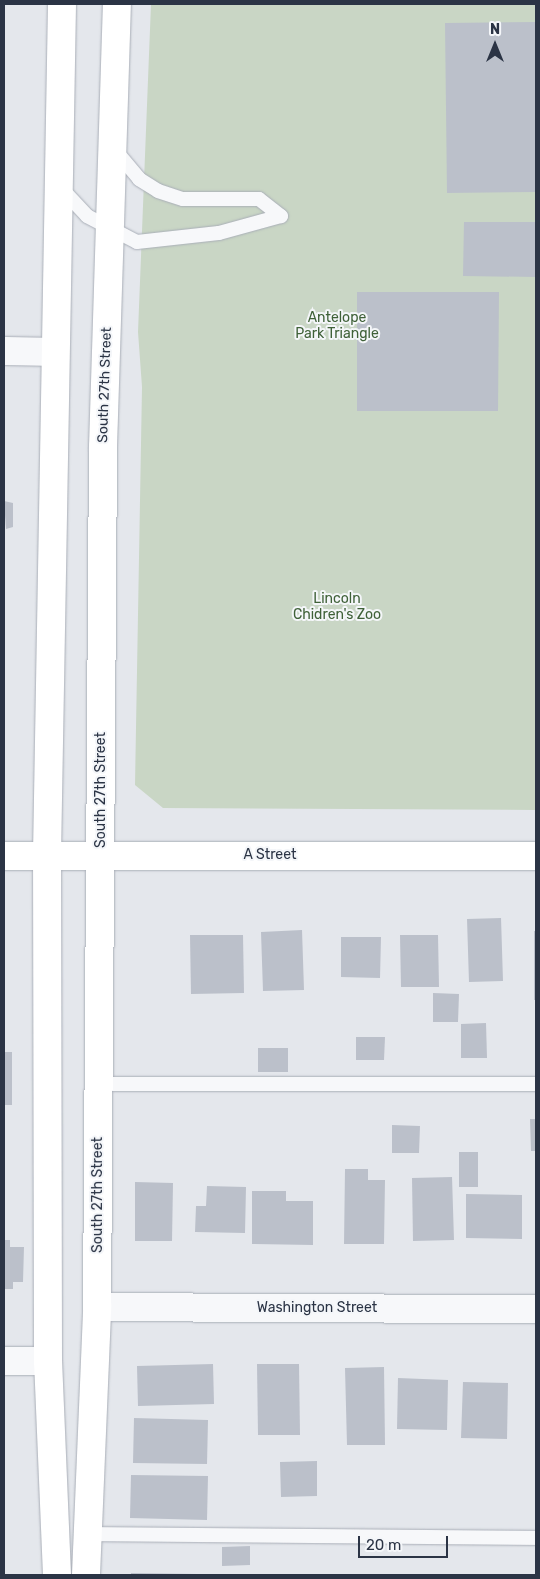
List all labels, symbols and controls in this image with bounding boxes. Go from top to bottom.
north arrow [470,20,520,70]
text: N [490,21,500,38]
park label: Antelope Park Triangle [295,310,379,342]
street label: South 27th Street [95,327,115,443]
park label: Lincoln Chidren's Zoo [293,591,381,624]
street label: South 27th Street [93,732,109,848]
street label: A Street [243,847,297,863]
street label: South 27th Street [90,1137,106,1253]
street label: Washington Street [257,1300,377,1316]
scale bar [360,1526,450,1558]
text: 20 m [366,1536,401,1554]

